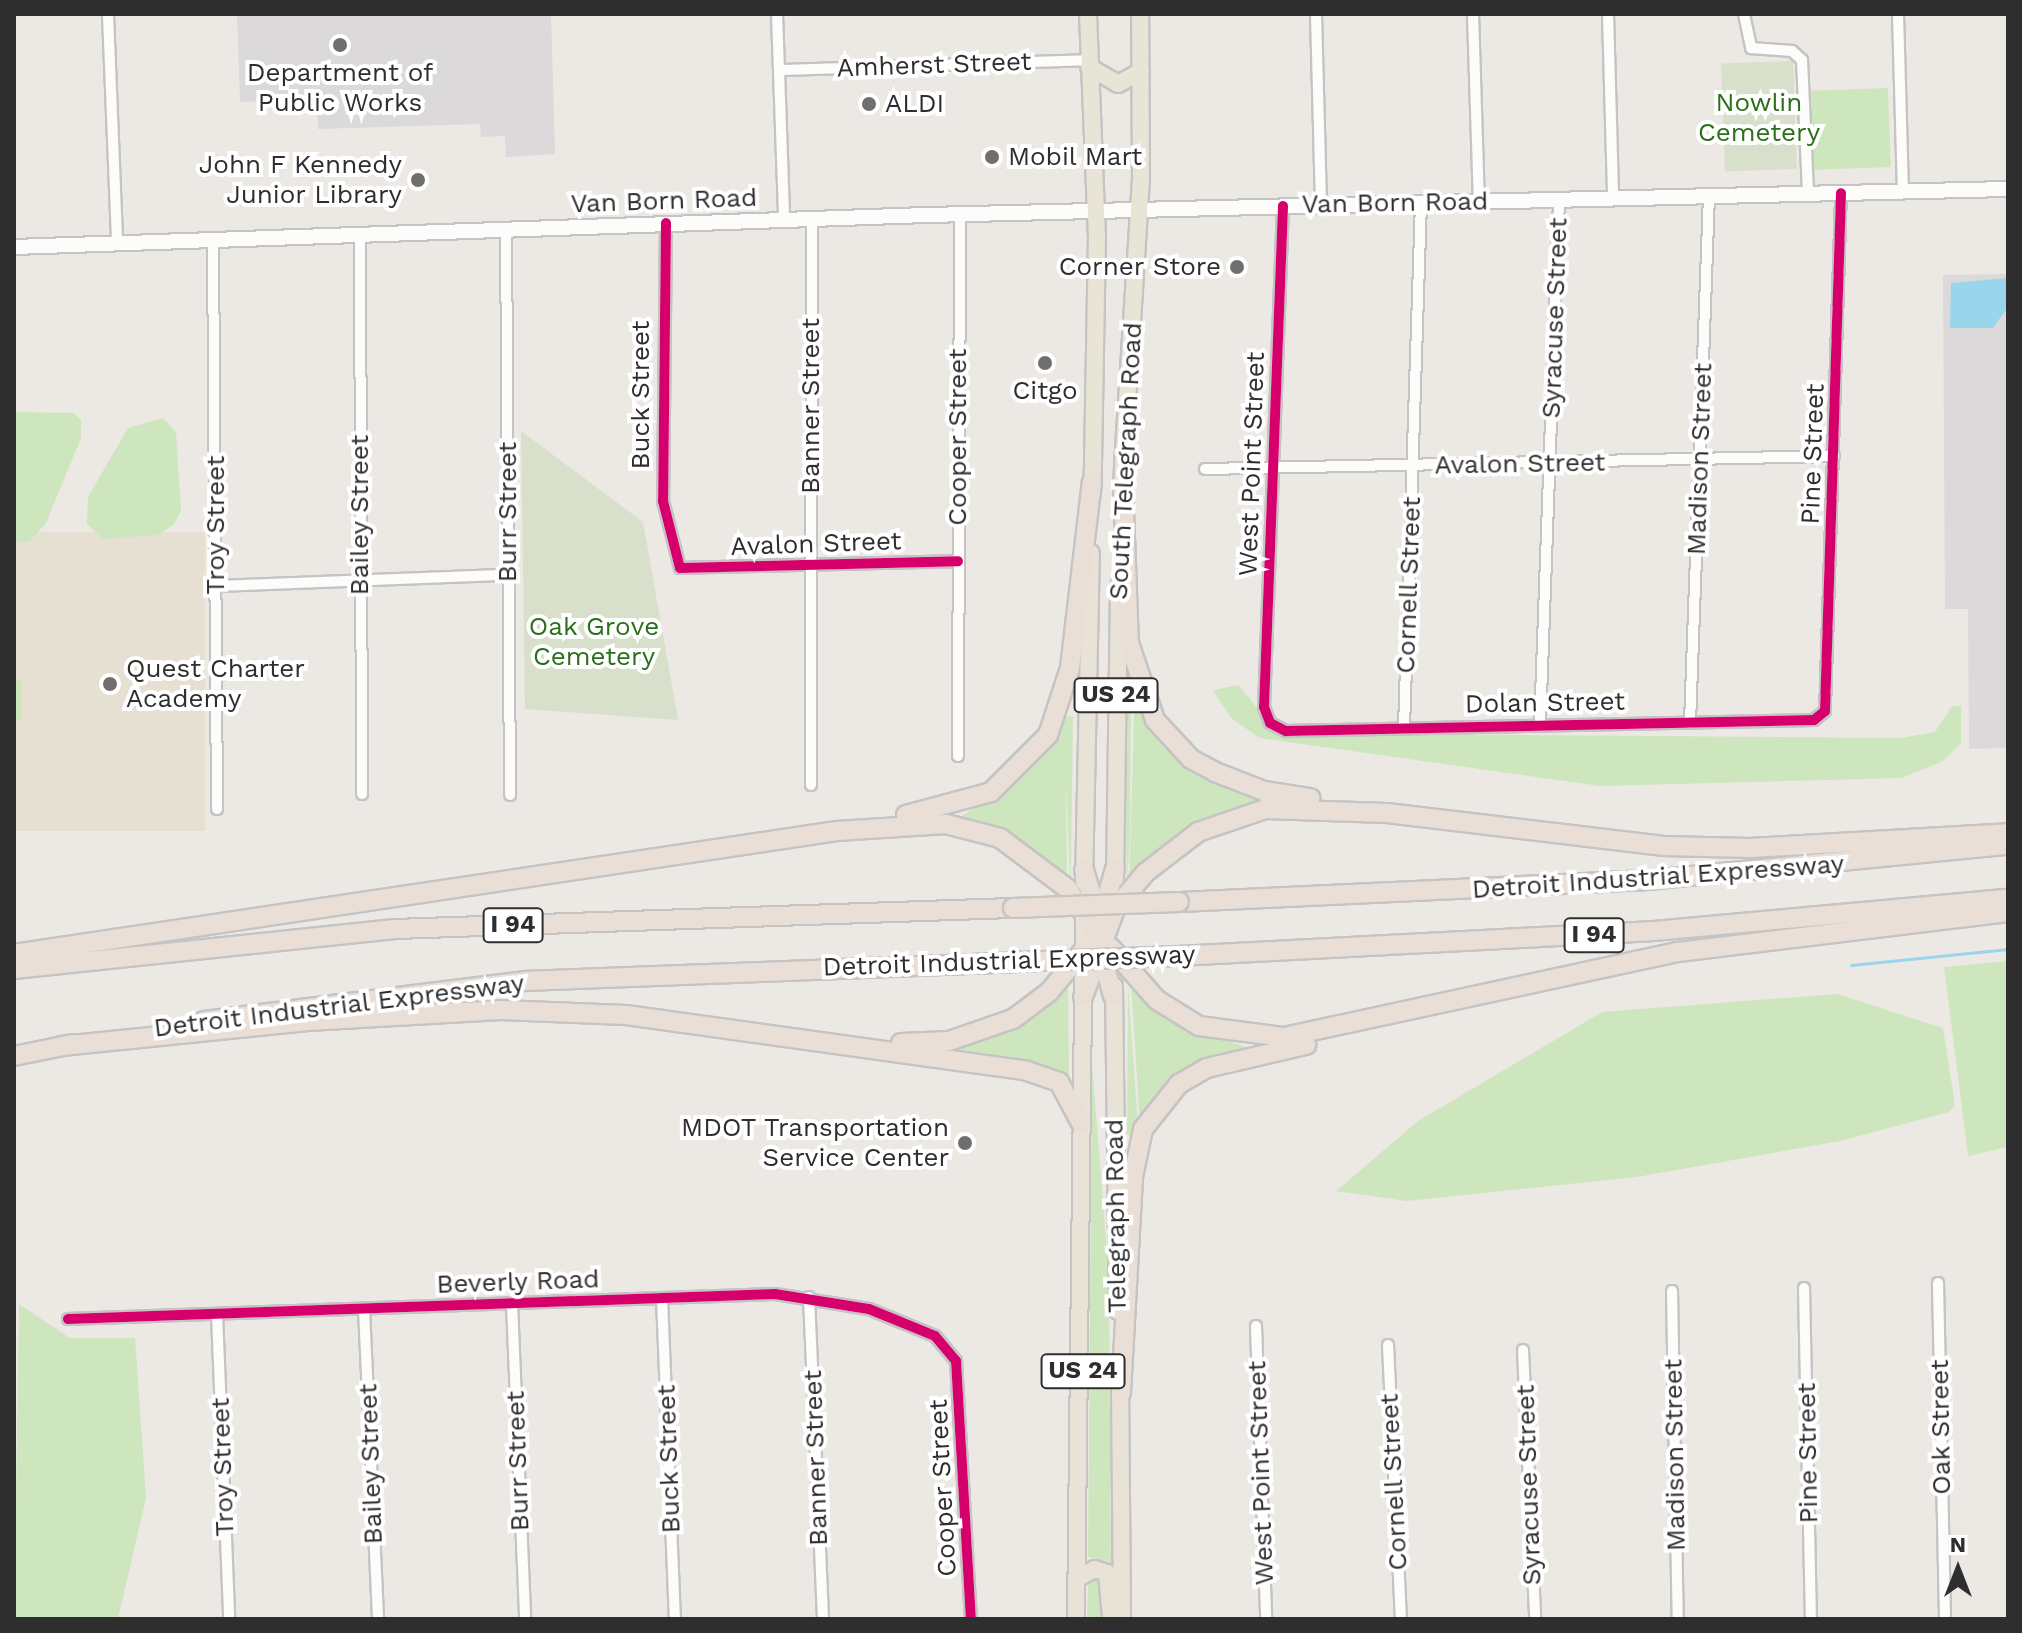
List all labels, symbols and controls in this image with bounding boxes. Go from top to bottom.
marker: Department of Public Works [331,36,349,54]
street label: Amherst Street [836,46,1032,84]
place label: Department of Public Works [247,57,433,118]
park label: Nowlin Cemetery [1698,87,1820,148]
place label: ALDI [885,88,944,120]
marker: ALDI [860,95,878,113]
place label: Mobil Mart [1008,141,1143,173]
marker: Mobil Mart [983,148,1001,166]
place label: John F Kennedy Junior Library [198,149,402,210]
marker: John F Kennedy Junior Library [409,171,427,189]
street label: Van Born Road [570,182,758,220]
street label: Van Born Road [1301,186,1489,220]
street label: Syracuse Street [1536,217,1574,419]
place label: Corner Store [1058,251,1221,283]
marker: Corner Store [1228,258,1246,276]
street label: Banner Street [795,318,827,494]
street label: Buck Street [625,320,657,470]
street label: South Telegraph Road [1103,321,1149,601]
street label: Cooper Street [942,348,974,526]
street label: West Point Street [1232,351,1272,577]
marker: Citgo [1036,354,1054,372]
street label: Madison Street [1681,362,1719,556]
place label: Citgo [1012,375,1078,407]
street label: Pine Street [1795,383,1831,525]
street label: Bailey Street [344,434,376,596]
street label: Burr Street [492,441,524,583]
street label: Avalon Street [1434,447,1606,481]
street label: Troy Street [200,455,232,595]
street label: Cornell Street [1390,495,1428,675]
street label: Avalon Street [730,525,902,563]
park label: Oak Grove Cemetery [529,611,659,672]
place label: Quest Charter Academy [126,653,305,714]
marker: Quest Charter Academy [101,675,119,693]
road number: US 24 [1072,675,1160,715]
street label: Dolan Street [1465,686,1625,720]
street label: Detroit Industrial Expressway [1470,848,1846,906]
road number: I 94 [481,905,545,945]
road number: I 94 [1562,915,1626,955]
street label: Detroit Industrial Expressway [822,939,1196,983]
street label: Detroit Industrial Expressway [152,968,526,1044]
place label: MDOT Transportation Service Center [680,1112,949,1174]
street label: Telegraph Road [1099,1119,1133,1313]
marker: MDOT Transportation Service Center [956,1134,974,1152]
street label: Beverly Road [436,1264,600,1300]
road number: US 24 [1039,1351,1127,1391]
street label: Madison Street [1658,1358,1692,1552]
street label: Oak Street [1924,1359,1958,1495]
street label: West Point Street [1241,1360,1281,1586]
street label: Banner Street [797,1369,835,1547]
street label: Pine Street [1791,1382,1825,1524]
street label: Bailey Street [353,1383,389,1545]
street label: Buck Street [651,1384,687,1534]
street label: Syracuse Street [1510,1384,1548,1586]
street label: Burr Street [500,1390,536,1532]
street label: Cornell Street [1374,1392,1414,1572]
street label: Troy Street [205,1397,241,1537]
street label: Cooper Street [923,1398,963,1578]
north arrow [1918,1529,1998,1609]
text: N [1950,1532,1966,1557]

